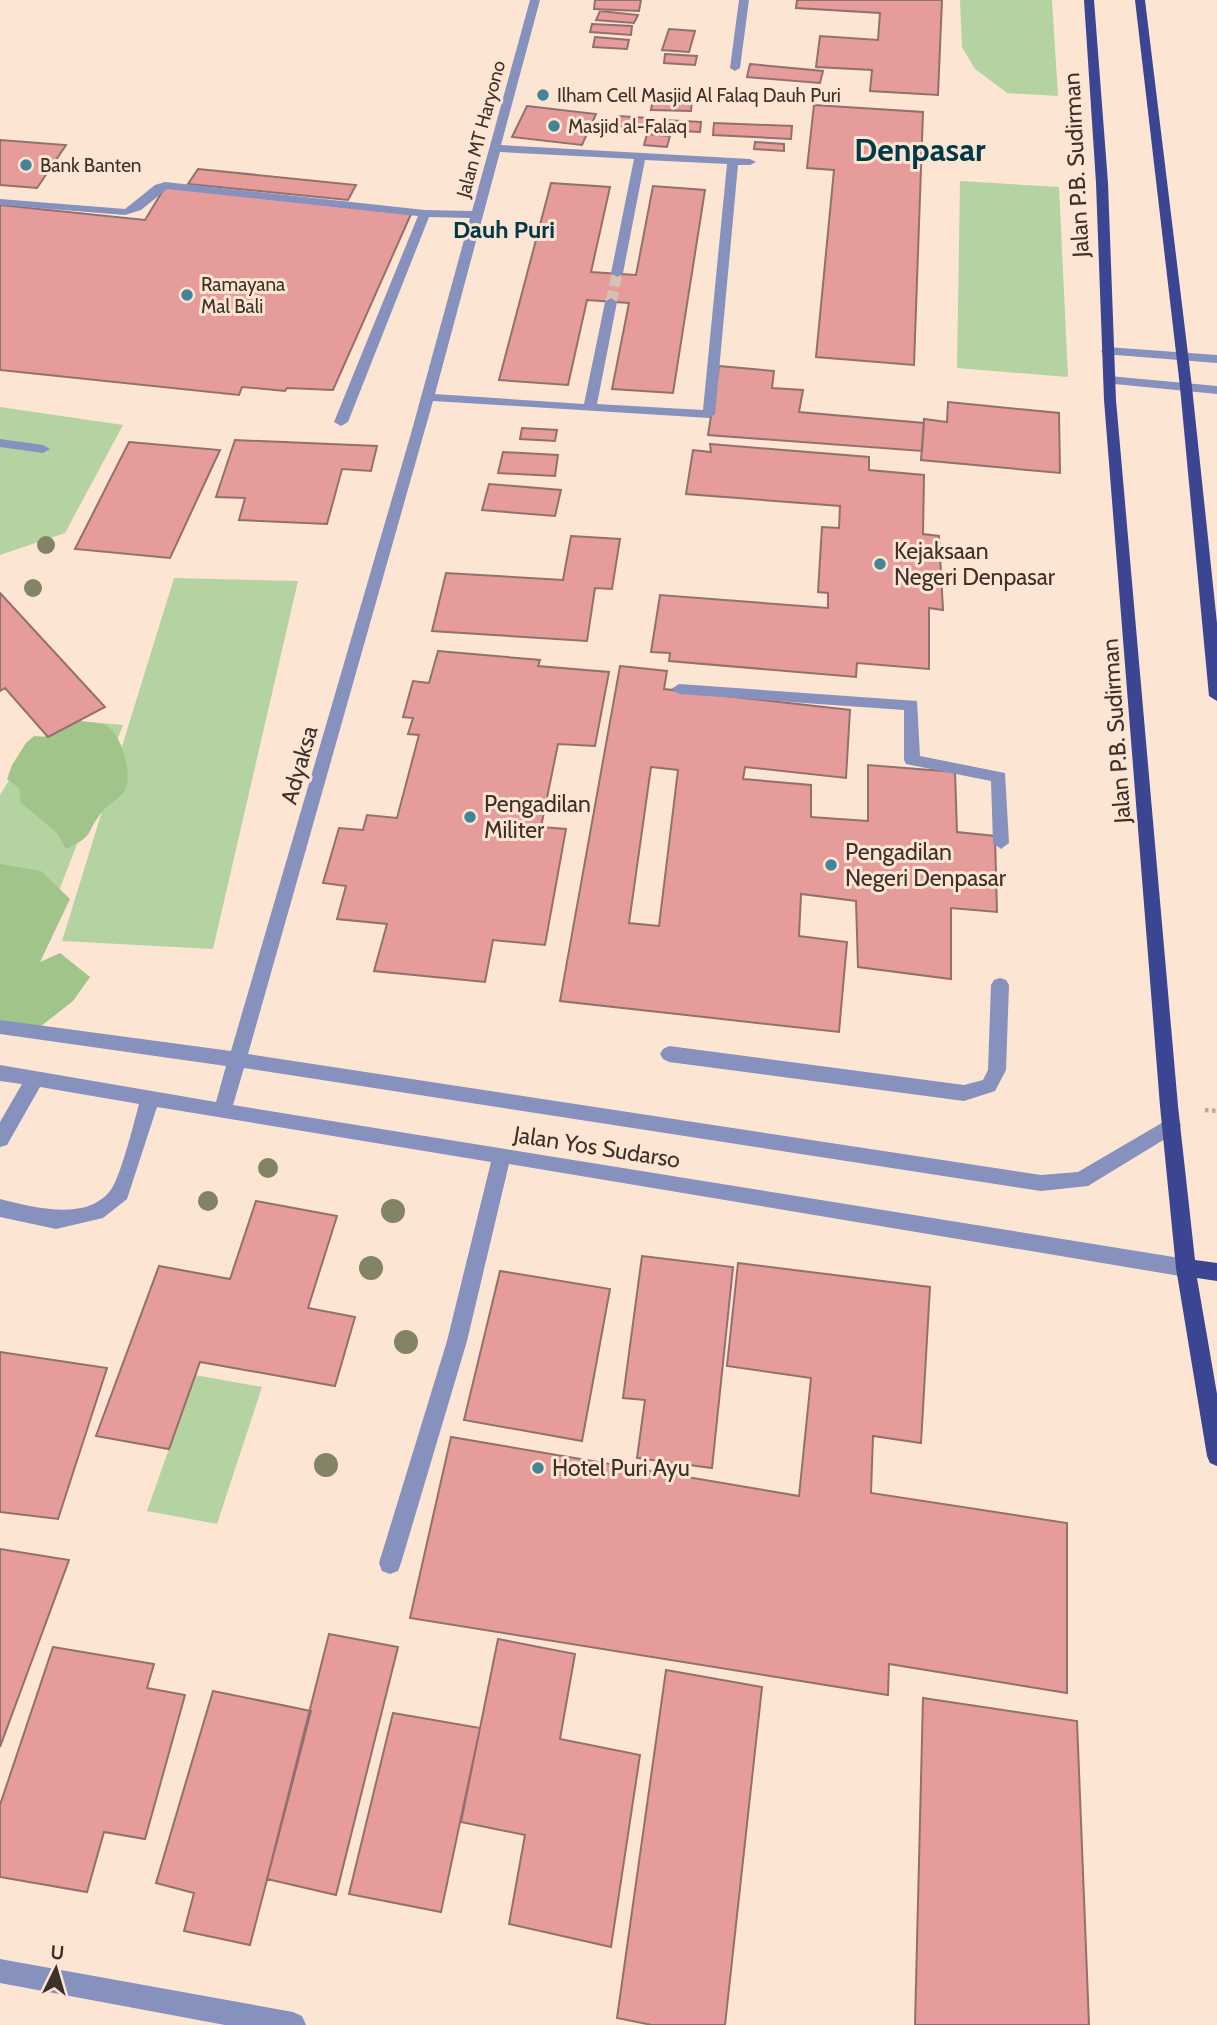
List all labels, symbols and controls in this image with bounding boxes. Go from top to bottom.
street label: Jalan MT Haryono [451,58,510,201]
street label: Jalan P.B. Sudirman [1057,72,1095,259]
place label: Ilham Cell Masjid Al Falaq Dauh Puri [557,84,841,107]
marker: Ilham Cell Masjid Al Falaq Dauh Puri [535,87,551,103]
place label: Masjid al-Falaq [568,115,687,138]
marker: Masjid al-Falaq [546,118,562,134]
district label: Denpasar [854,130,986,169]
place label: Bank Banten [40,154,141,177]
marker: Bank Banten [18,157,34,173]
district label: Dauh Puri [453,215,555,244]
place label: Ramayana Mal Bali [201,273,285,318]
marker: Ramayana Mal Bali [179,287,195,303]
place label: Kejaksaan Negeri Denpasar [894,537,1056,591]
marker: Kejaksaan Negeri Denpasar [872,556,888,572]
street label: Jalan P.B. Sudirman [1096,638,1136,825]
street label: Adyaksa [275,723,323,807]
place label: Pengadilan Militer [484,790,591,844]
marker: Pengadilan Militer [462,809,478,825]
place label: Pengadilan Negeri Denpasar [845,838,1007,892]
marker: Pengadilan Negeri Denpasar [823,857,839,873]
street label: Jalan Yos Sudarso [511,1120,682,1174]
place label: Hotel Puri Ayu [552,1454,690,1482]
marker: Hotel Puri Ayu [530,1460,546,1476]
north arrow [21,1934,91,2004]
text: U [50,1941,65,1965]

